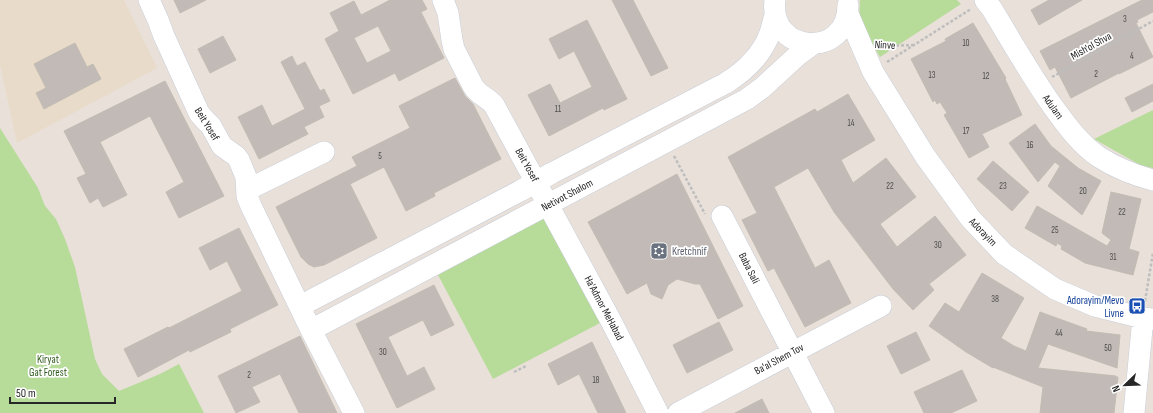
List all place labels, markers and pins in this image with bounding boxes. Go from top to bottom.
synagogue icon: Kretchnif [649,241,669,261]
place label: Kretchnif [672,245,707,258]
place label: Adorayim/Mevo Livne [1066,294,1124,320]
bus stop icon: Adorayim/Mevo Livne [1127,296,1147,316]

